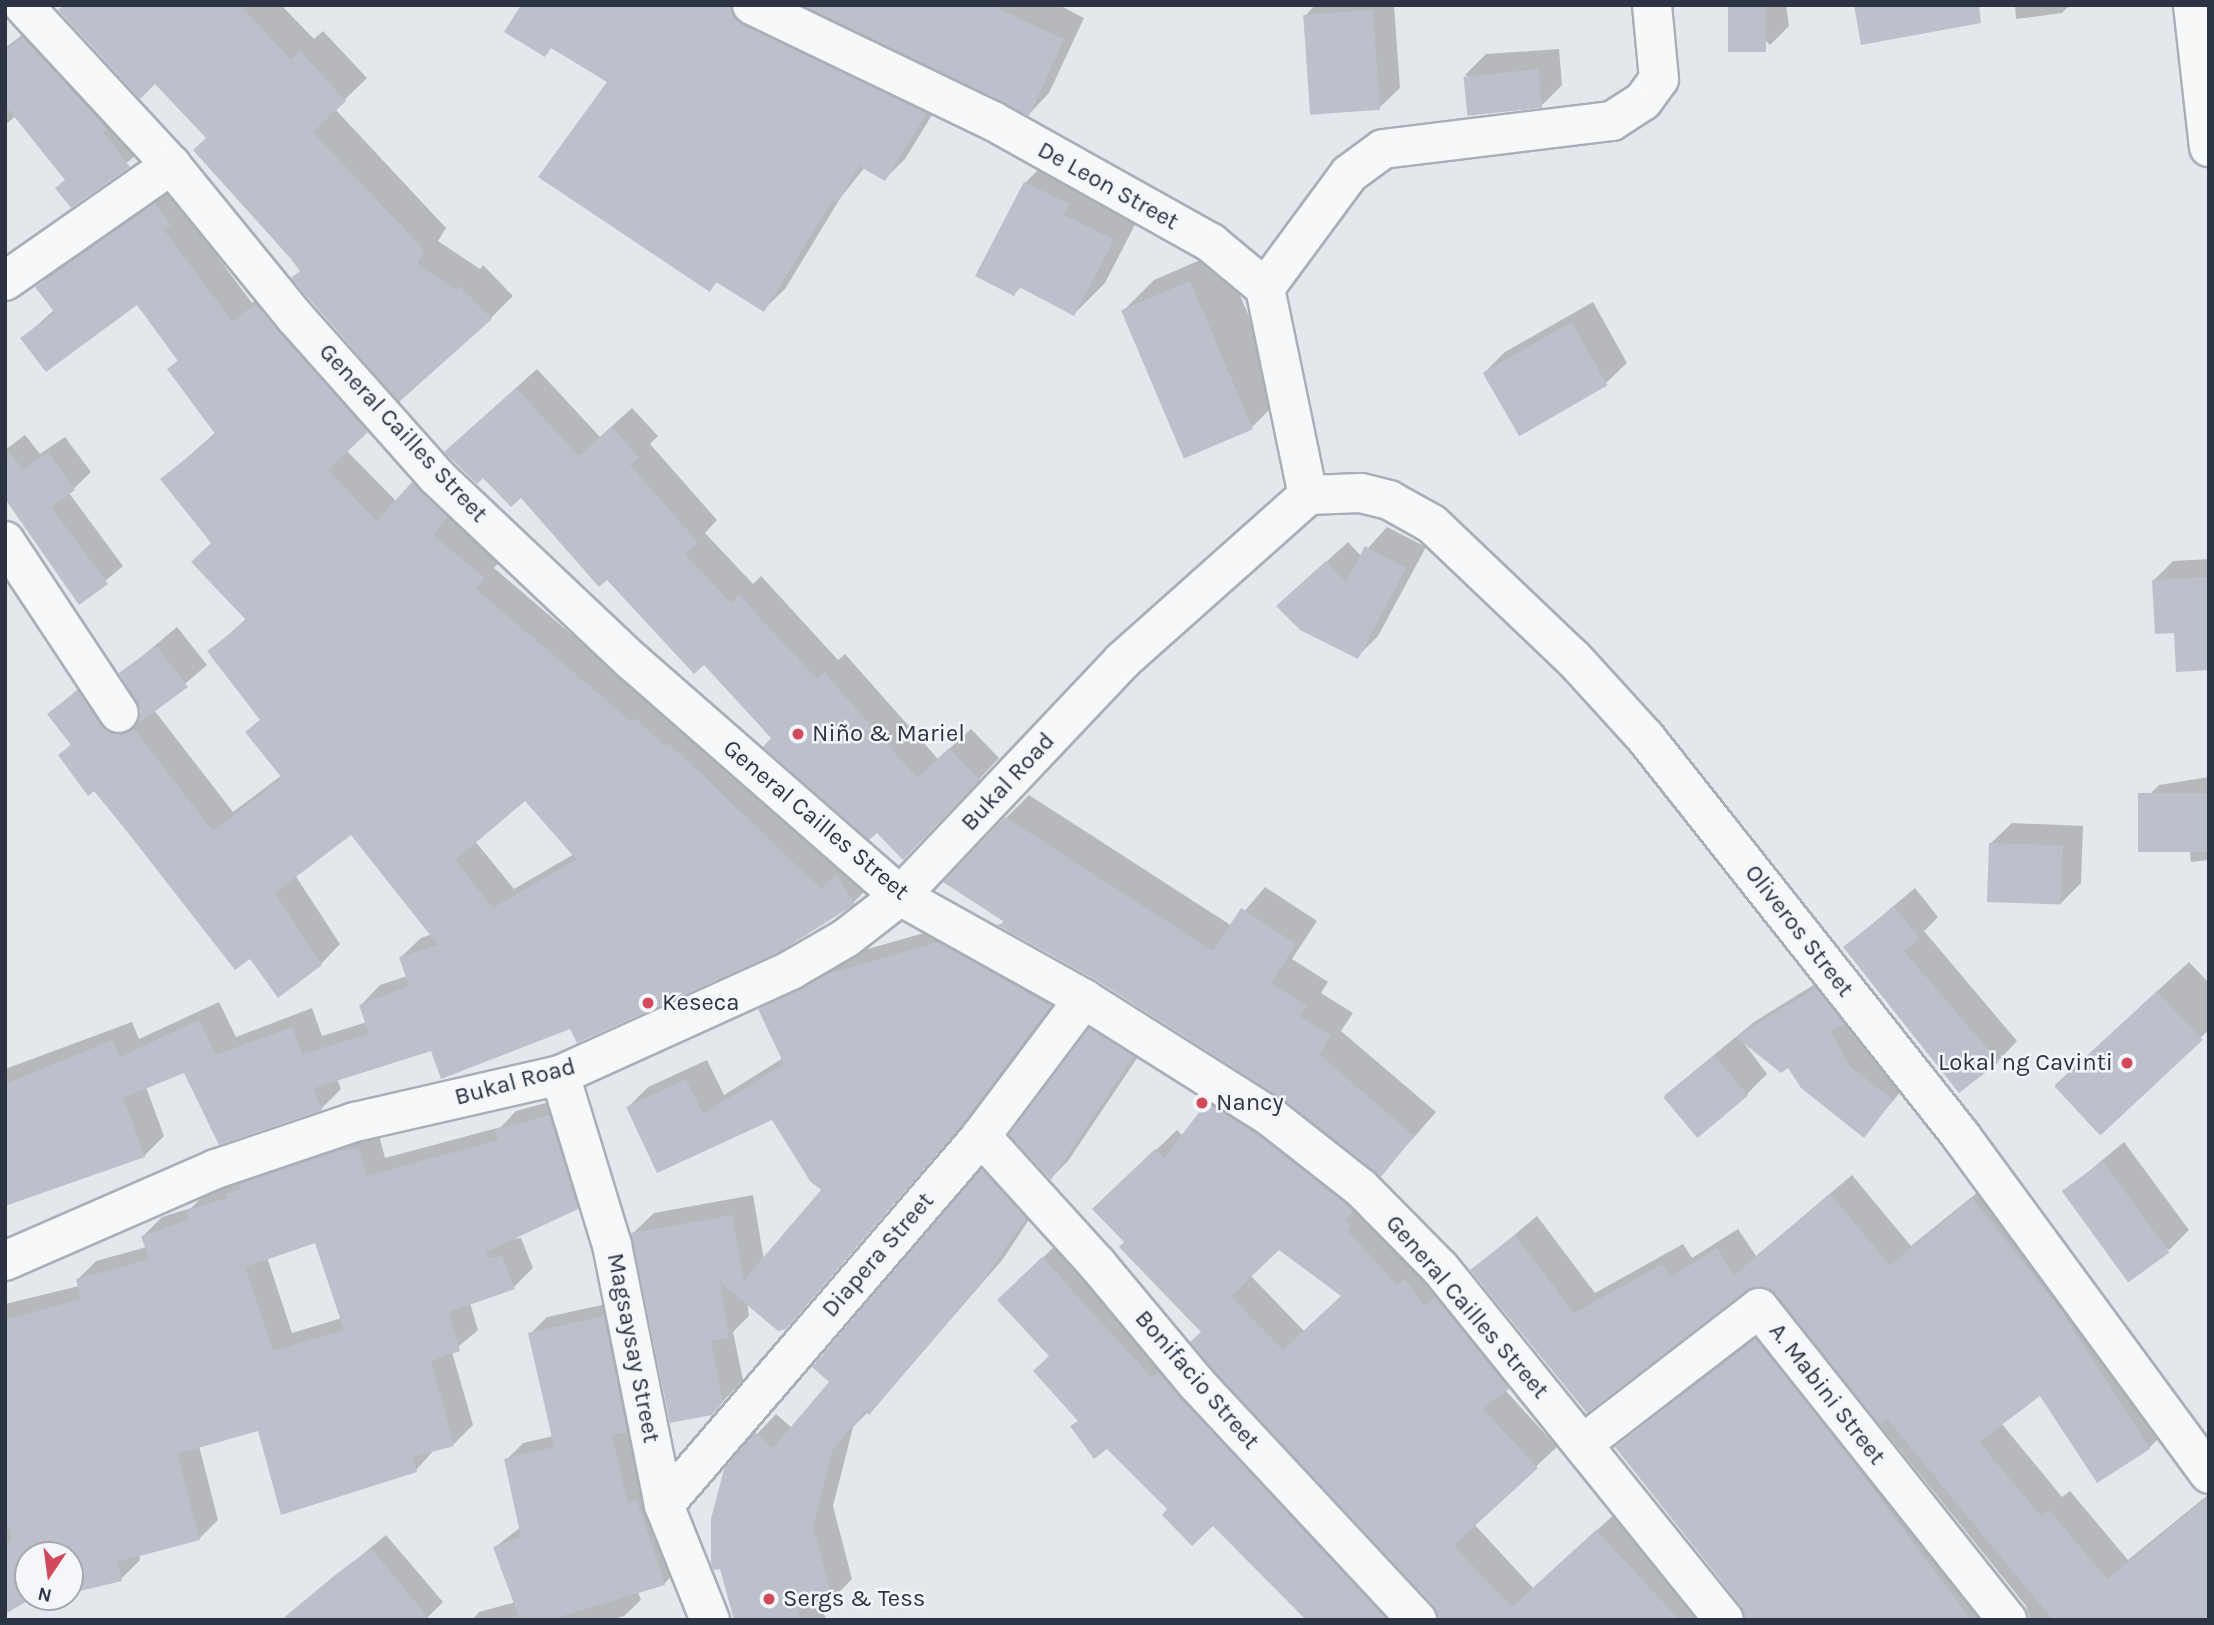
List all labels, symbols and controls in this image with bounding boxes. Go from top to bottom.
street label: De Leon Street [1033,135,1183,237]
street label: General Cailles Street [313,338,493,528]
place label: Niño & Mariel [812,720,965,748]
marker: Niño & Mariel [790,726,806,742]
street label: Bukal Road [955,727,1061,837]
street label: General Cailles Street [717,734,915,906]
street label: Oliveros Street [1738,859,1860,1003]
place label: Keseca [662,989,739,1017]
marker: Keseca [640,995,656,1011]
place label: Lokal ng Cavinti [1938,1049,2113,1077]
street label: Bukal Road [451,1052,579,1112]
marker: Lokal ng Cavinti [2119,1055,2135,1071]
place label: Nancy [1216,1089,1284,1117]
marker: Nancy [1194,1095,1210,1111]
street label: Diapera Street [816,1187,940,1323]
street label: General Cailles Street [1379,1209,1555,1405]
street label: Magsaysay Street [600,1251,666,1445]
street label: Bonifacio Street [1129,1304,1265,1456]
street label: A. Mabini Street [1763,1317,1891,1471]
north arrow [14,1541,84,1611]
text: N [36,1582,54,1607]
place label: Sergs & Tess [783,1585,925,1613]
marker: Sergs & Tess [761,1591,777,1607]

